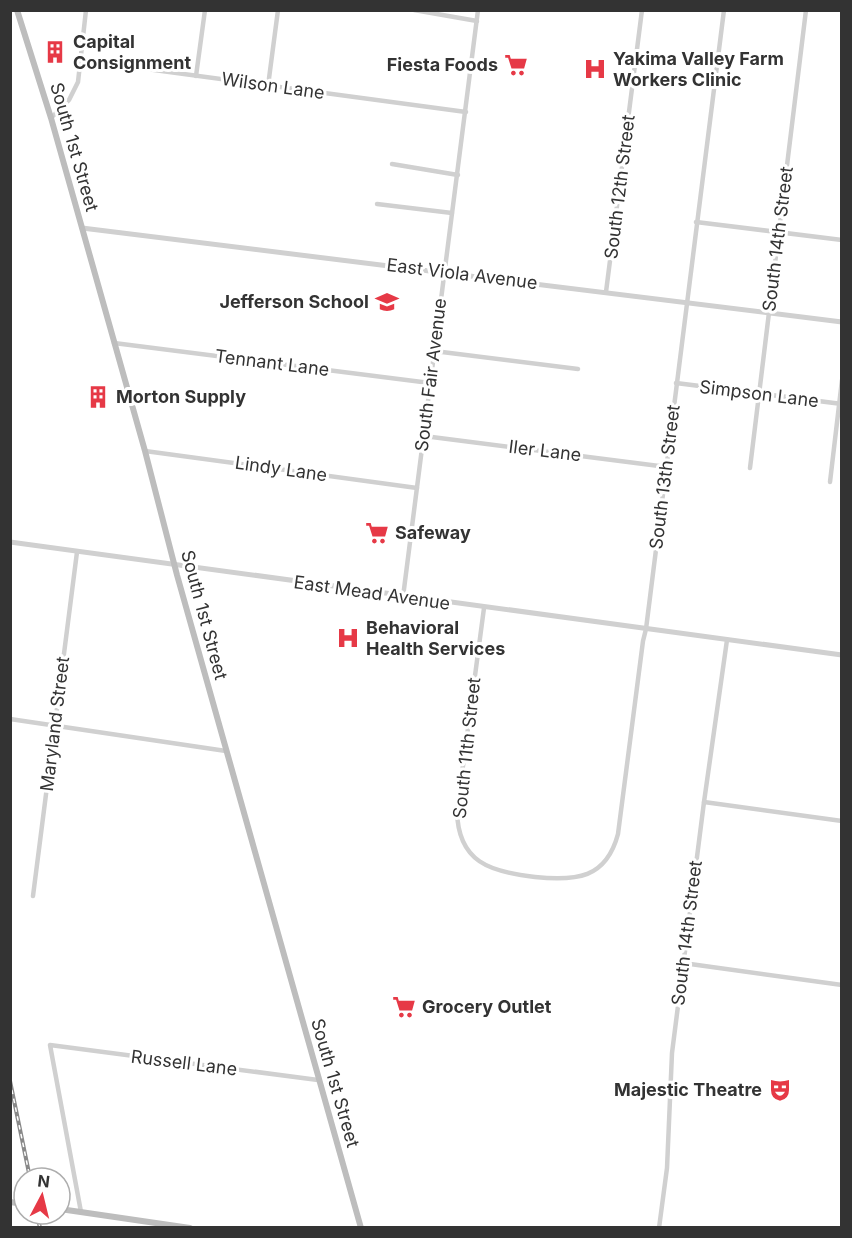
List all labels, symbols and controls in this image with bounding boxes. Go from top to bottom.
place label: Capital Consignment [73,31,191,73]
building icon: Capital Consignment [42,39,68,65]
place label: Yakima Valley Farm Workers Clinic [613,48,784,90]
supermarket icon: Fiesta Foods [503,52,529,78]
place label: Fiesta Foods [387,54,498,75]
hospital icon: Yakima Valley Farm Workers Clinic [582,56,608,82]
street label: Wilson Lane [220,68,326,103]
street label: South 1st Street [46,80,103,214]
street label: South 12th Street [600,113,639,260]
street label: South 14th Street [758,165,797,313]
street label: East Viola Avenue [385,254,539,293]
school or university icon: Jefferson School [374,289,400,315]
place label: Jefferson School [219,291,369,312]
street label: South Fair Avenue [411,297,450,453]
street label: Tennant Lane [214,345,330,380]
street label: Simpson Lane [698,376,820,411]
building icon: Morton Supply [85,384,111,410]
place label: Morton Supply [116,386,246,407]
street label: South 13th Street [645,403,684,550]
street label: Iler Lane [508,436,583,465]
street label: Lindy Lane [234,452,329,485]
supermarket icon: Safeway [364,520,390,546]
place label: Safeway [395,522,471,543]
street label: South 1st Street [177,548,232,682]
street label: East Mead Avenue [293,571,452,614]
place label: Behavioral Health Services [366,617,505,659]
hospital icon: Behavioral Health Services [335,625,361,651]
street label: Maryland Street [36,655,73,793]
street label: South 11th Street [449,676,484,820]
street label: South 14th Street [667,859,706,1007]
supermarket icon: Grocery Outlet [391,994,417,1020]
place label: Grocery Outlet [422,996,552,1017]
street label: South 1st Street [307,1016,364,1150]
street label: Russell Lane [130,1046,238,1079]
theatre icon: Majestic Theatre [767,1077,793,1103]
place label: Majestic Theatre [614,1079,762,1100]
north arrow [12,1166,72,1226]
text: N [37,1170,51,1192]

